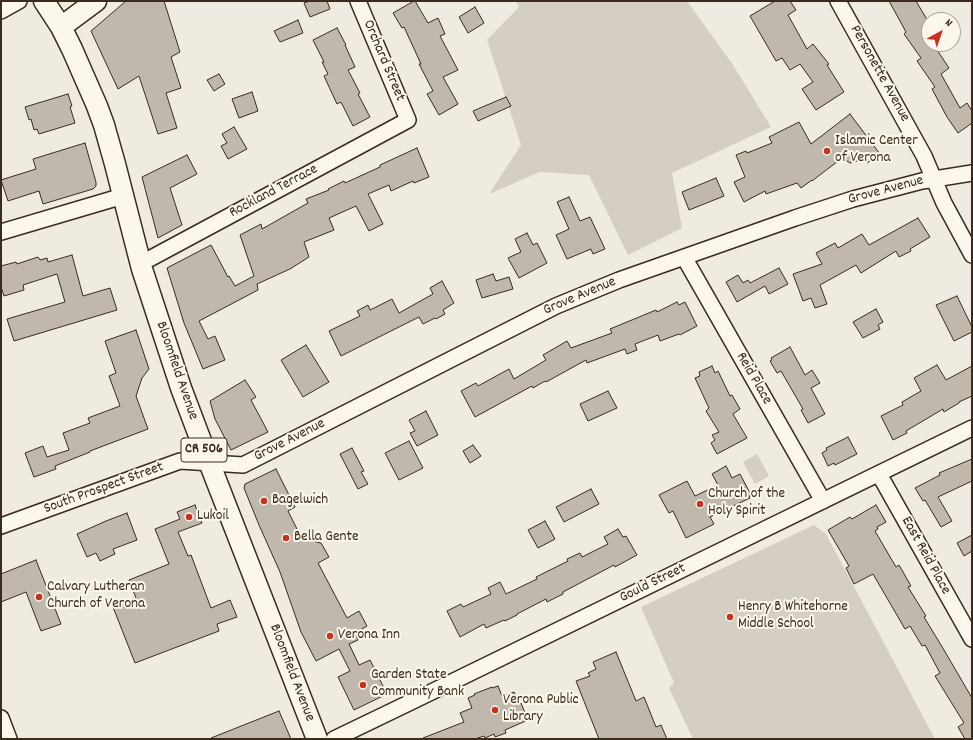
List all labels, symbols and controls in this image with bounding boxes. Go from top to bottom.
north arrow [921,12,961,52]
text: N [941,16,955,31]
street label: Orchard Street [358,18,408,104]
street label: Personette Avenue [845,23,913,125]
place label: Islamic Center of Verona [835,133,918,168]
marker: Islamic Center of Verona [822,146,832,156]
street label: Rockland Terrace [227,161,321,223]
street label: Grove Avenue [846,172,926,210]
street label: Grove Avenue [541,274,619,320]
street label: Bloomfield Avenue [151,319,201,423]
street label: Reid Place [731,350,775,408]
street label: Grove Avenue [252,415,328,467]
road number: CR 506 [181,438,227,462]
street label: South Prospect Street [42,459,166,519]
place label: Church of the Holy Spirit [708,486,785,521]
place label: Bagelwich [272,492,328,510]
marker: Bagelwich [259,496,269,506]
marker: Church of the Holy Spirit [695,499,705,509]
place label: Lukoil [197,508,229,526]
marker: Lukoil [184,512,194,522]
street label: East Reid Place [896,514,954,598]
place label: Bella Gente [294,529,359,547]
marker: Bella Gente [281,533,291,543]
street label: Gould Street [617,560,689,608]
place label: Calvary Lutheran Church of Verona [47,579,145,614]
marker: Calvary Lutheran Church of Verona [34,592,44,602]
place label: Henry B Whitehorne Middle School [738,599,848,634]
marker: Henry B Whitehorne Middle School [725,612,735,622]
street label: Bloomfield Avenue [264,622,318,724]
place label: Verona Inn [338,627,400,645]
marker: Verona Inn [325,631,335,641]
place label: Garden State Community Bank [371,667,464,702]
marker: Garden State Community Bank [358,680,368,690]
place label: Verona Public Library [503,692,579,727]
marker: Verona Public Library [490,705,500,715]

